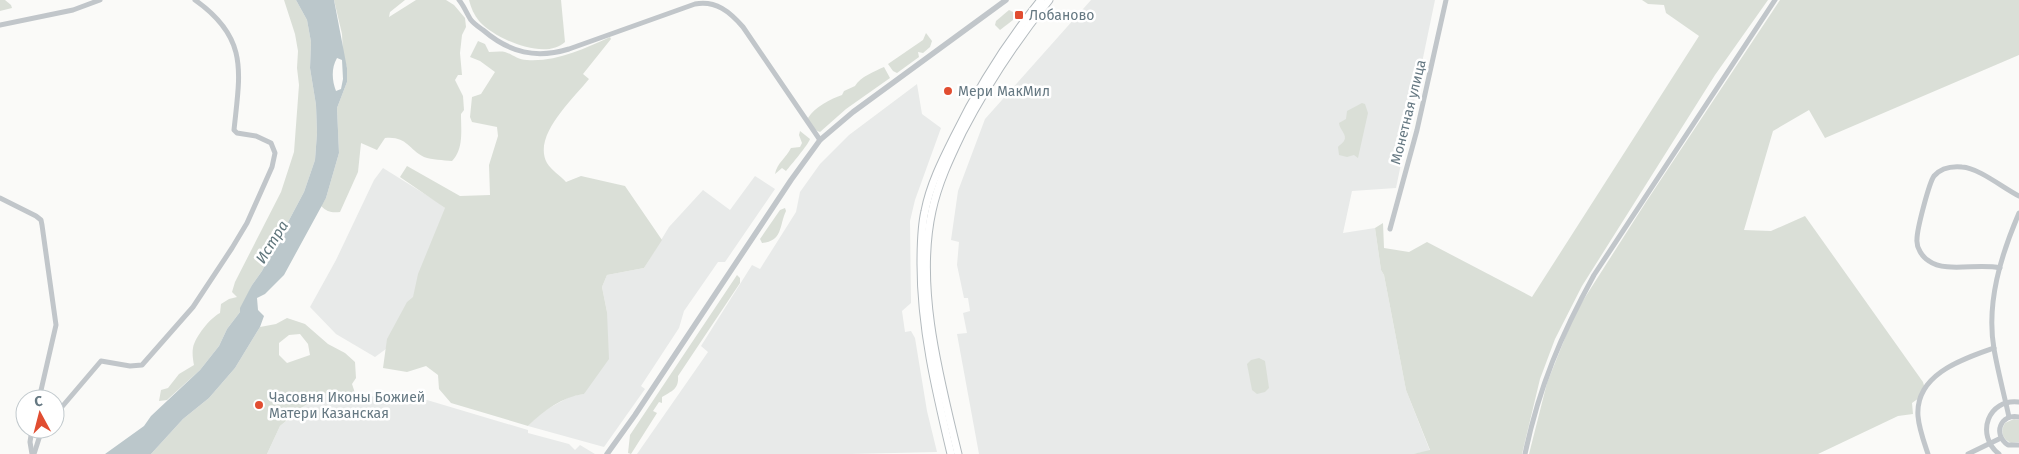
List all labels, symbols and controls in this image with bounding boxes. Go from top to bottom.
place label: Лобаново [1029,7,1094,24]
marker: Лобаново [1013,9,1025,21]
street label: Монетная улица [1387,58,1430,166]
place label: Мери МакМил [958,83,1050,100]
marker: Мери МакМил [942,85,954,97]
water label: Истра [252,217,292,267]
north arrow [15,389,65,439]
place label: Часовня Иконы Божией Матери Казанская [269,389,425,422]
text: С [33,393,44,411]
marker: Часовня Иконы Божией Матери Казанская [253,399,265,411]

